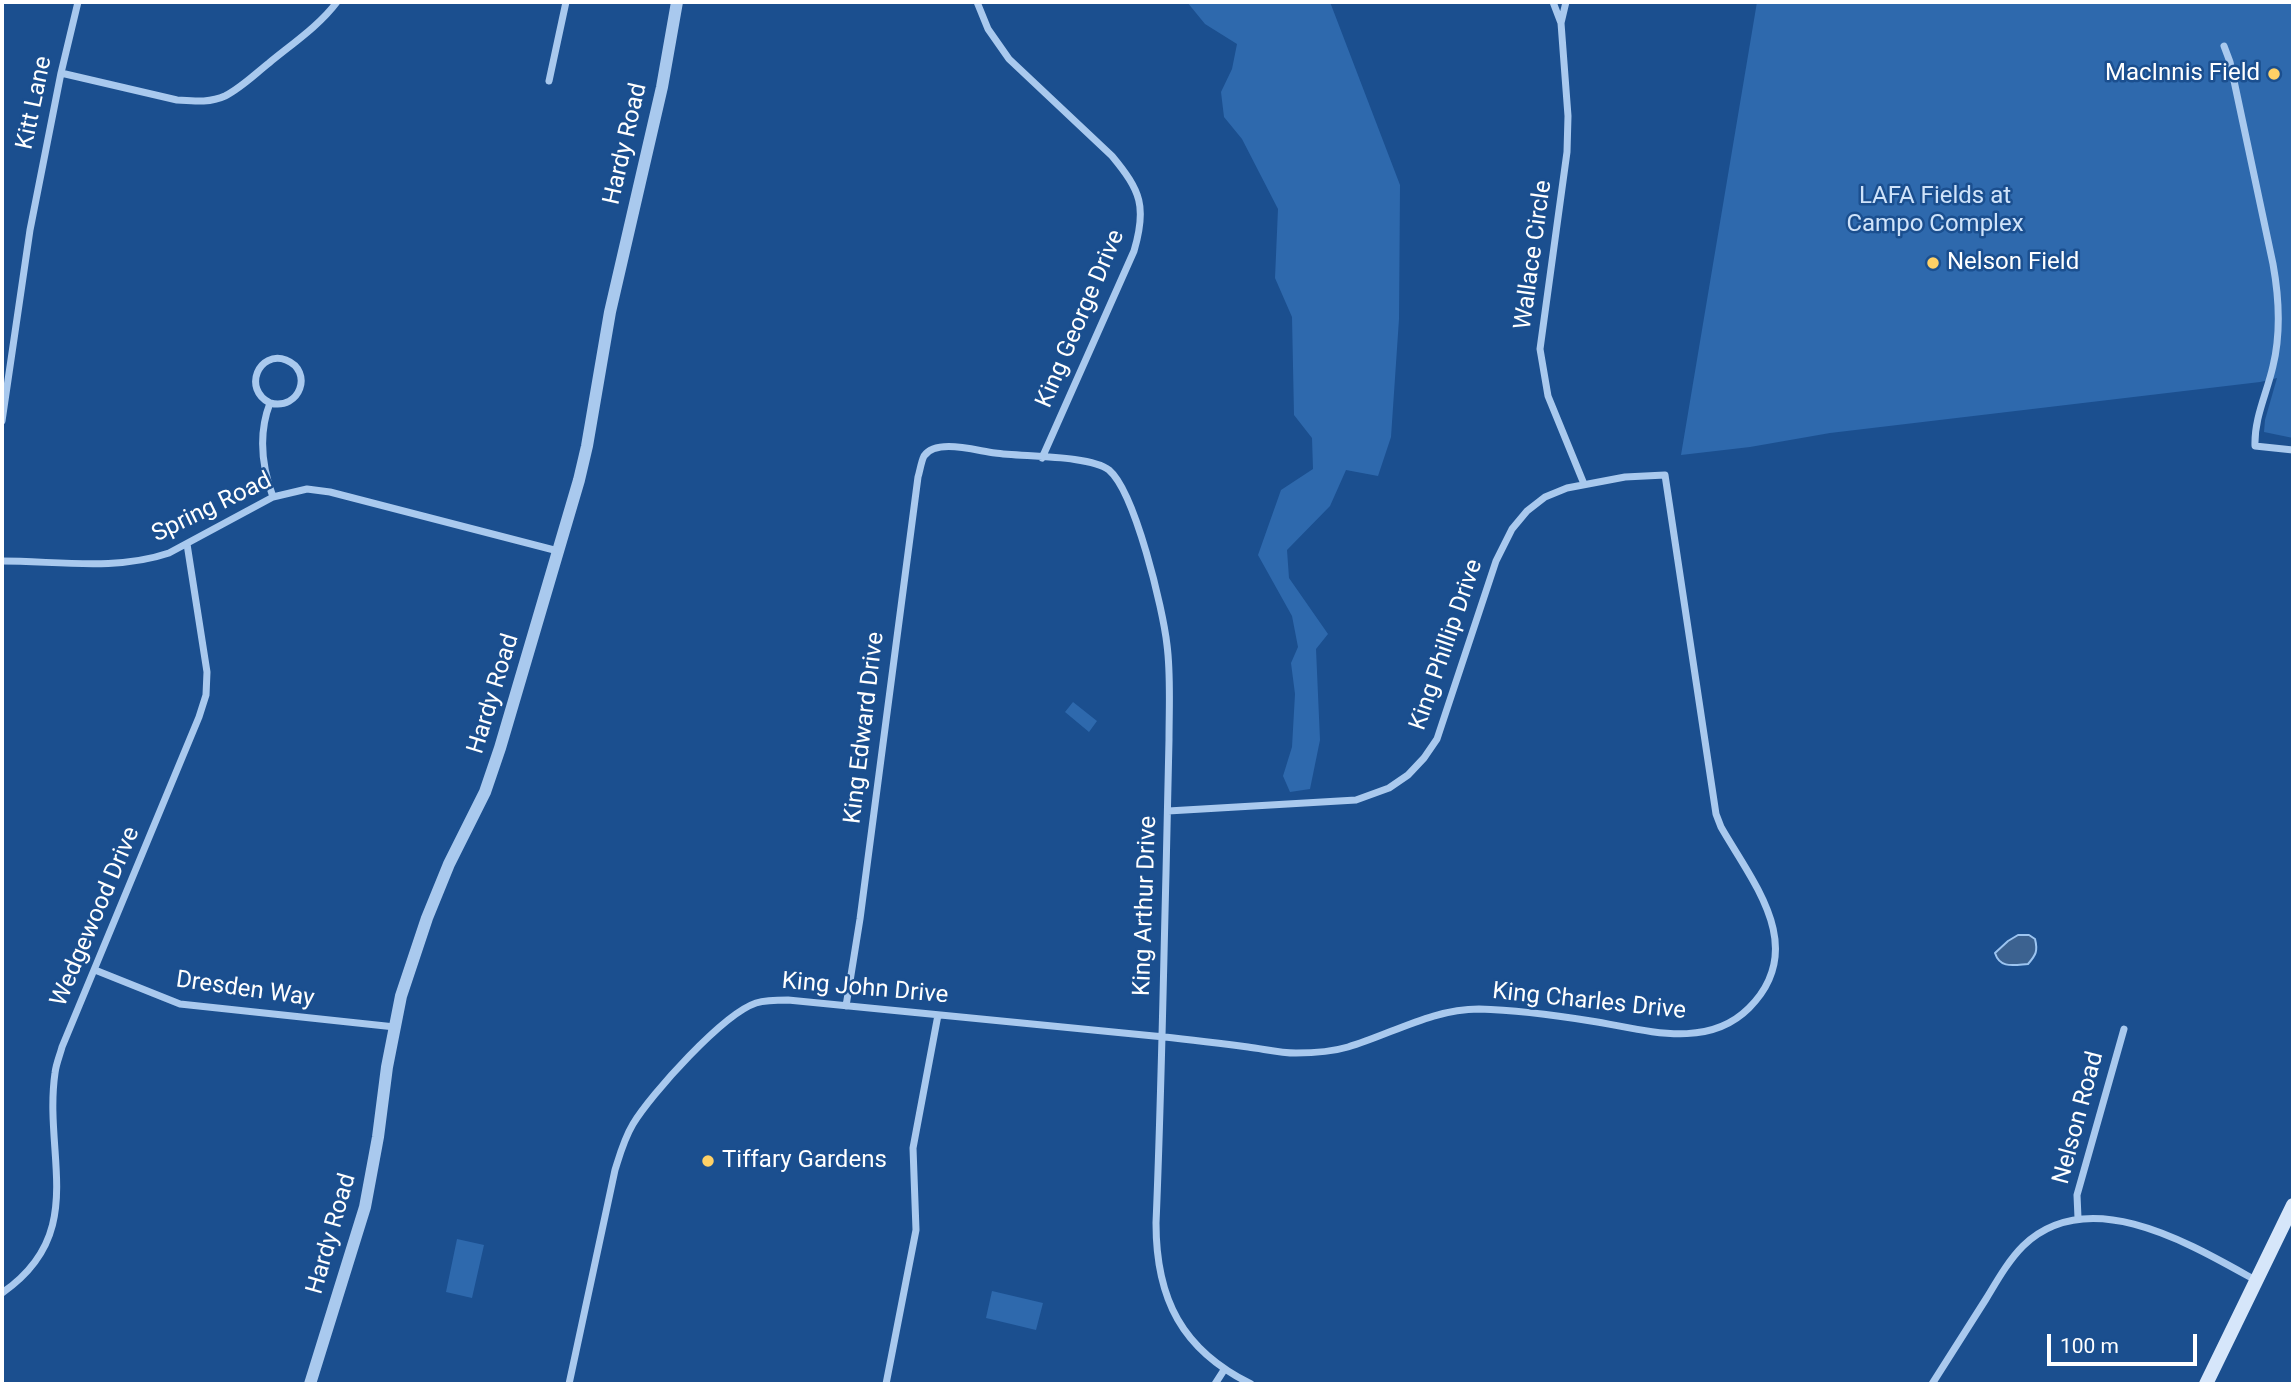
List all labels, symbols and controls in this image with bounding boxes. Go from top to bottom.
street label: Kitt Lane [11,54,59,152]
place label: MacInnis Field [2105,60,2260,88]
marker: MacInnis Field [2266,66,2282,82]
street label: Hardy Road [598,80,654,208]
street label: Wallace Circle [1509,179,1559,331]
park label: LAFA Fields at Campo Complex [1846,183,2024,239]
street label: King George Drive [1031,226,1131,412]
place label: Nelson Field [1947,249,2079,277]
marker: Nelson Field [1925,255,1941,271]
street label: Spring Road [148,467,276,549]
street label: King Phillip Drive [1404,556,1490,734]
street label: King Edward Drive [839,630,891,826]
street label: Hardy Road [462,631,526,757]
street label: King Arthur Drive [1128,815,1164,997]
street label: Wedgewood Drive [45,823,147,1011]
street label: Dresden Way [174,966,316,1014]
street label: King John Drive [781,967,949,1011]
street label: King Charles Drive [1491,978,1687,1026]
street label: Nelson Road [2047,1049,2111,1187]
place label: Tiffary Gardens [722,1147,887,1175]
marker: Tiffary Gardens [700,1153,716,1169]
street label: Hardy Road [301,1170,363,1298]
scale bar [2050,1320,2200,1364]
text: 100 m [2060,1334,2119,1358]

